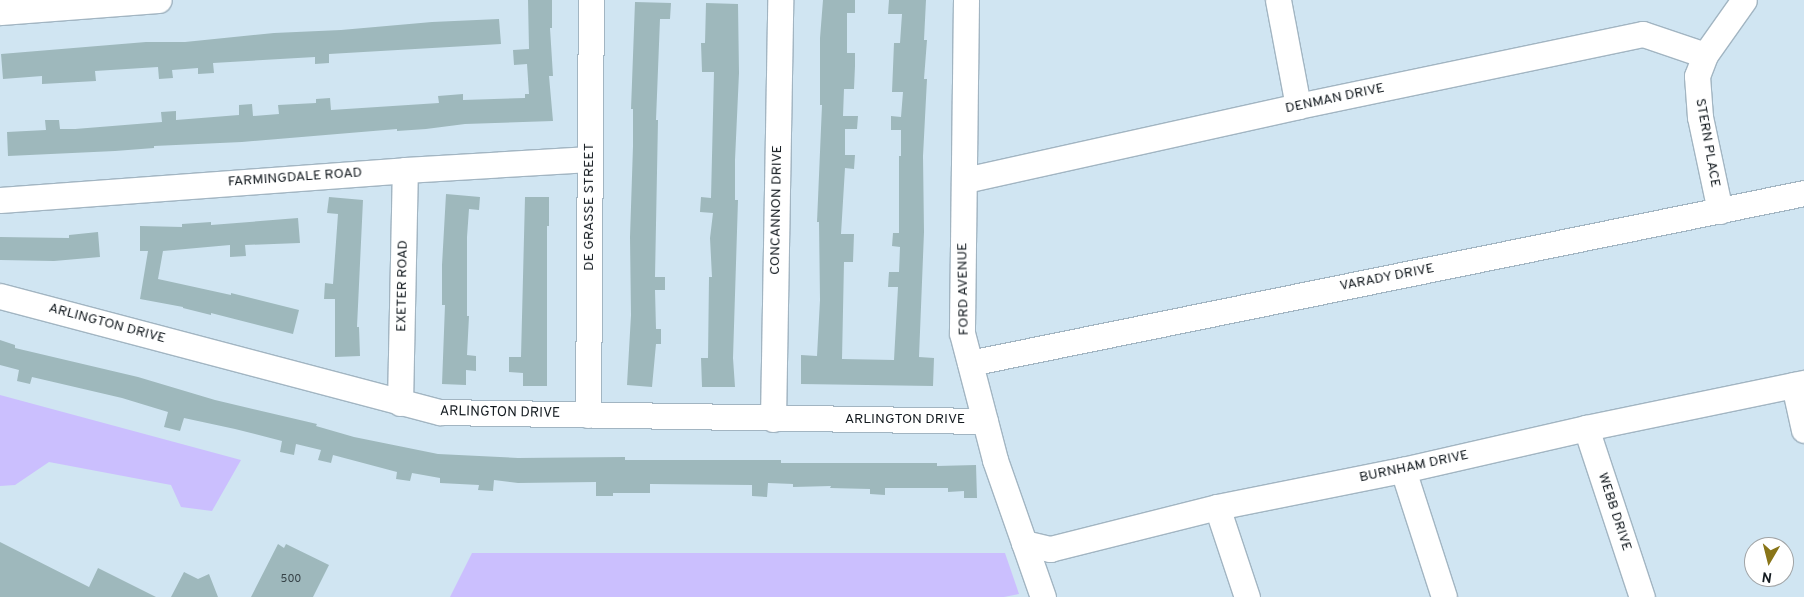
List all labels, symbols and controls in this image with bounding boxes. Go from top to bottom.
street label: DENMAN DRIVE [1284,80,1386,118]
street label: STERN PLACE [1691,97,1723,189]
street label: DE GRASSE STREET [582,143,598,271]
street label: CONCANNON DRIVE [767,145,787,275]
street label: FARMINGDALE ROAD [227,165,363,191]
street label: EXETER ROAD [394,240,412,332]
street label: FORD AVENUE [955,242,973,336]
street label: VARADY DRIVE [1338,261,1436,295]
street label: ARLINGTON DRIVE [47,300,167,348]
street label: ARLINGTON DRIVE [440,404,560,422]
street label: ARLINGTON DRIVE [845,412,965,428]
street label: BURNHAM DRIVE [1358,447,1470,487]
street label: WEBB DRIVE [1593,471,1635,553]
north arrow [1744,537,1794,587]
text: N [1761,567,1773,585]
house number: 500 [281,572,301,586]

